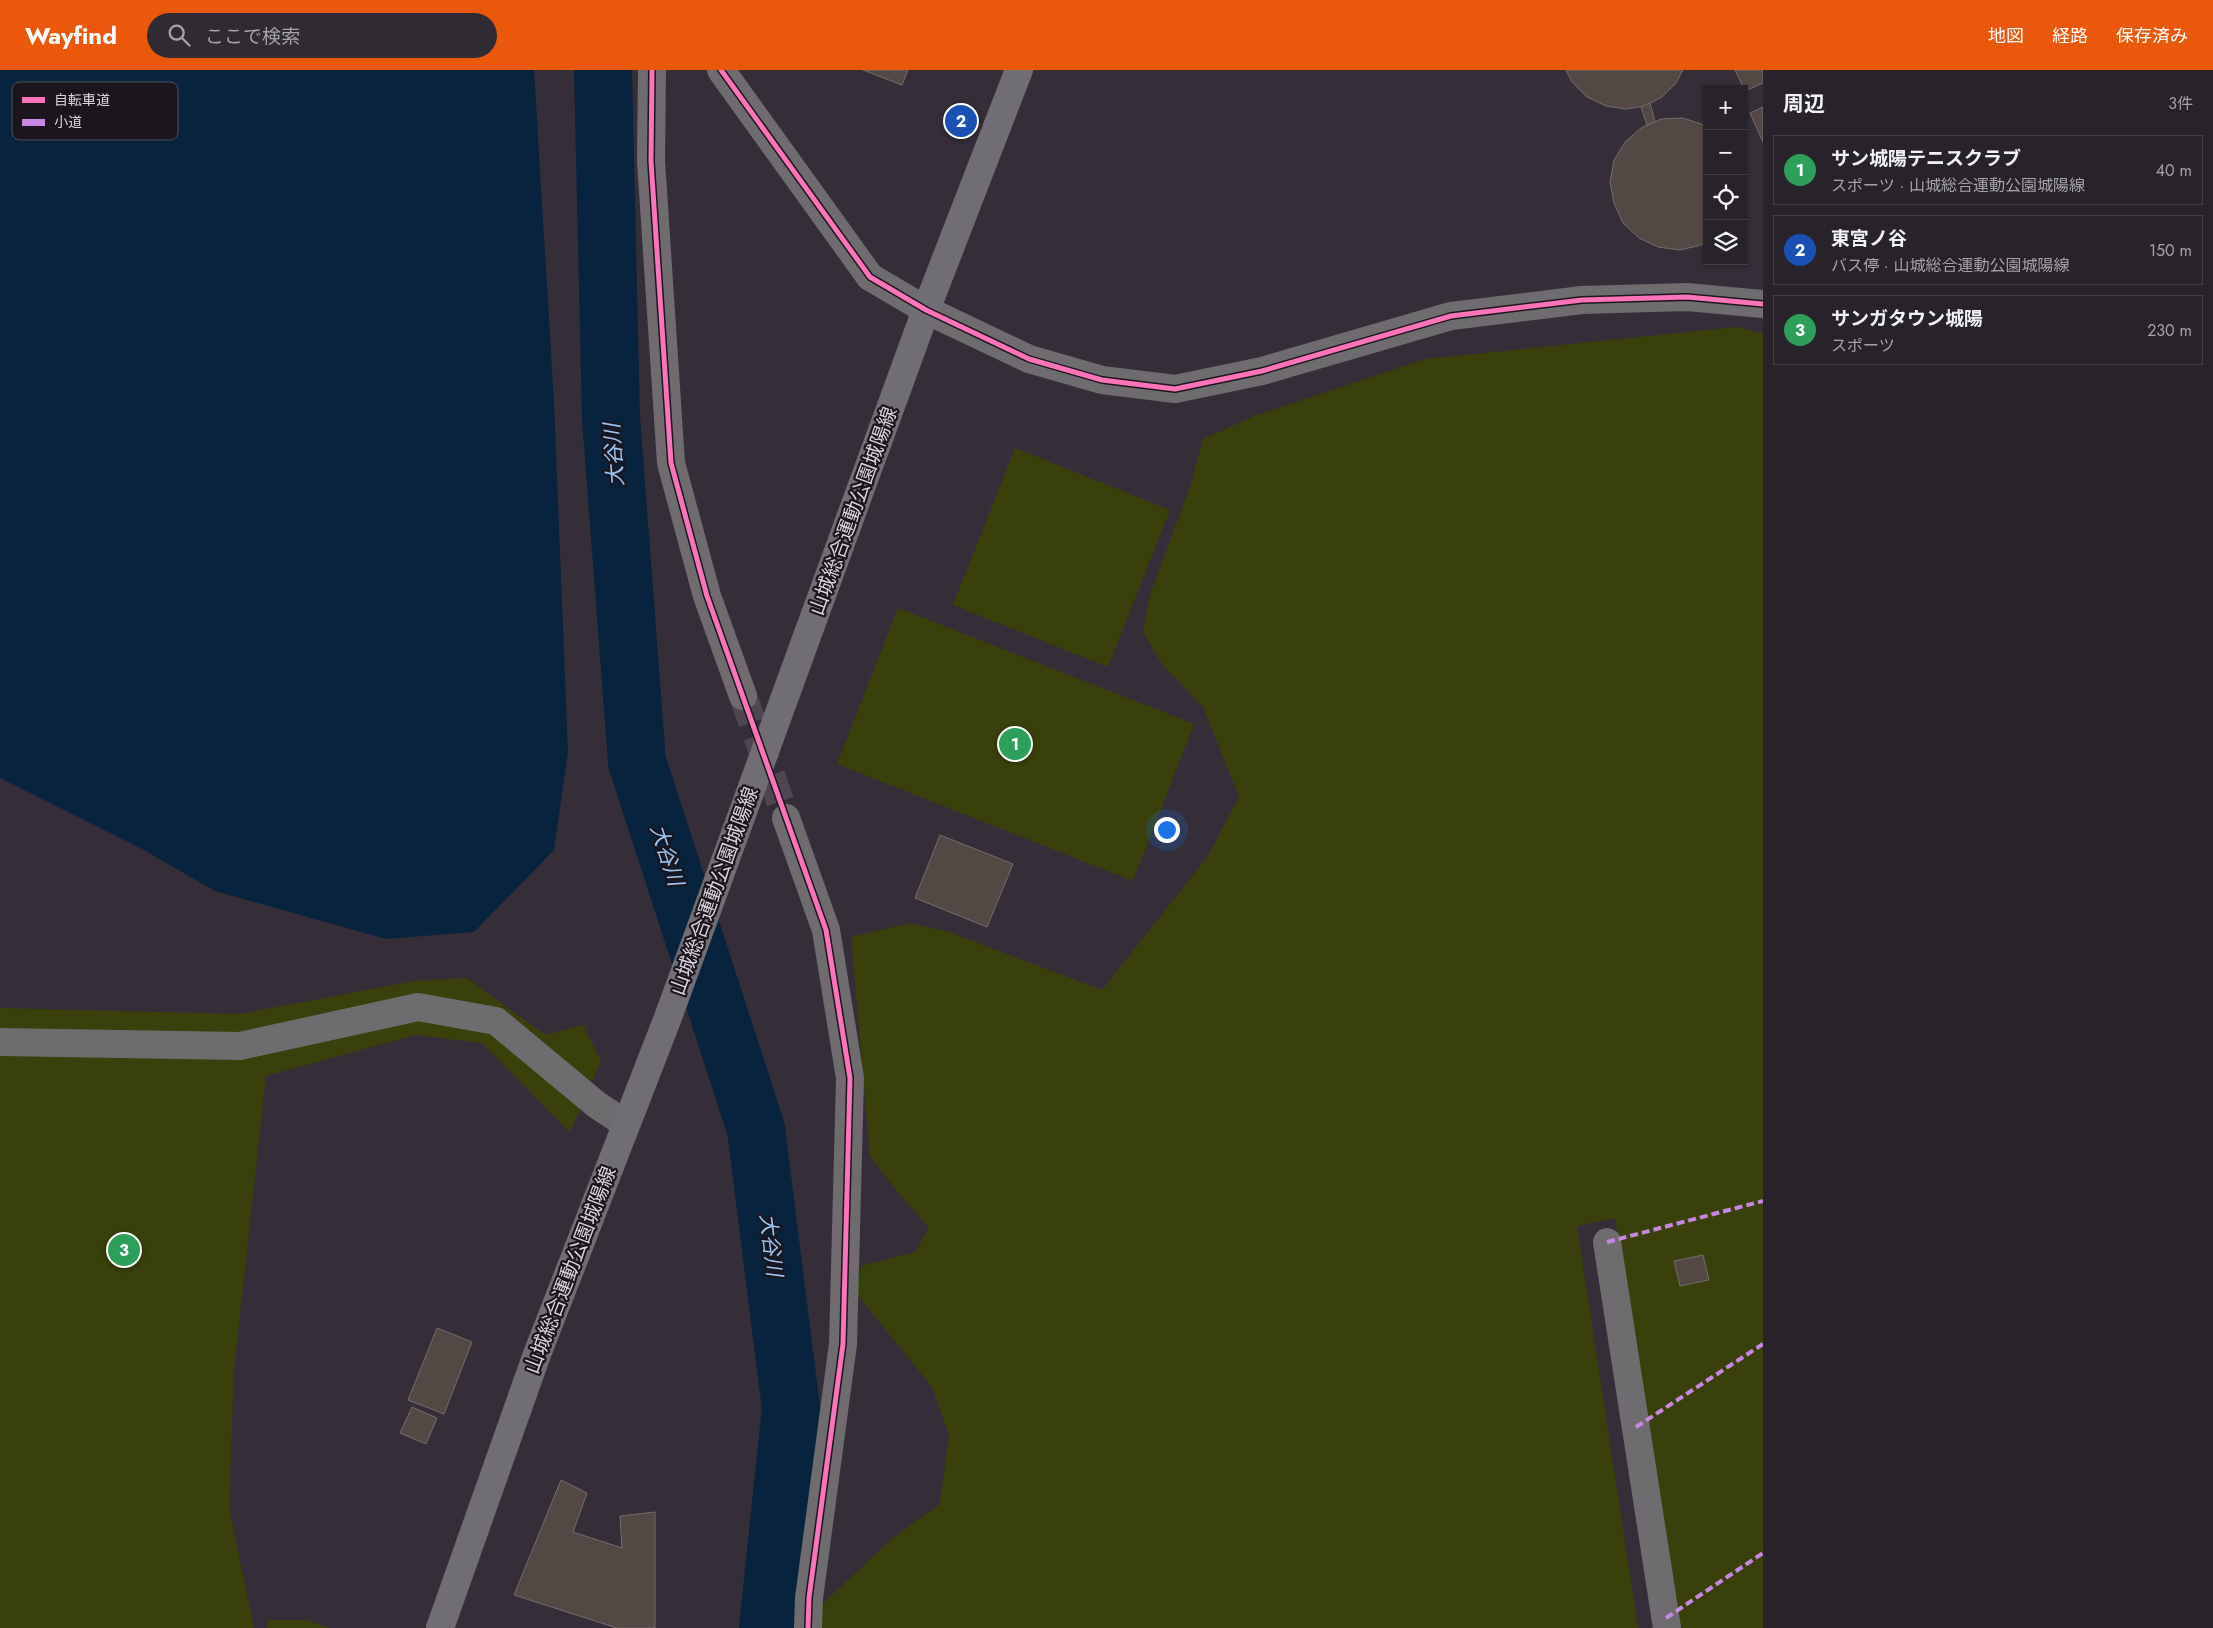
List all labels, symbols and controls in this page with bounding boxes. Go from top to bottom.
search box [147,13,497,58]
text: Wayfind [25,18,117,53]
icon: search [165,21,193,49]
text: ここで検索 [205,23,300,50]
text: 地図 [1988,23,2024,49]
text: 経路 [2052,23,2088,49]
text: 保存済み [2116,23,2188,49]
legend [12,82,178,140]
map controls [1703,85,1748,265]
button: + [1703,85,1748,130]
text: 周辺 [1783,89,1825,119]
text: 自転車道 [54,90,110,110]
text: 3件 [2168,92,2193,115]
pin: 2 [945,102,977,140]
text: 小道 [54,112,82,132]
button: − [1703,130,1748,175]
text: サン城陽テニスクラブ [1831,145,2021,172]
text: 1 [1796,159,1804,182]
text: 40 m [2156,159,2192,182]
text: スポーツ · 山城総合運動公園城陽線 [1831,174,2085,197]
button: locate [1703,175,1748,220]
button: layers [1703,220,1748,265]
text: 東宮ノ谷 [1831,225,1907,252]
text: 2 [1795,239,1805,262]
text: 150 m [2149,239,2192,262]
text: バス停 · 山城総合運動公園城陽線 [1831,254,2069,277]
text: サンガタウン城陽 [1831,305,1983,332]
text: 3 [1795,319,1805,342]
text: 230 m [2147,319,2192,342]
text: スポーツ [1831,334,1895,357]
street label: 山城総合運動公園城陽線 [802,403,905,619]
water label: 大谷川 [597,421,631,487]
pin: 1 [999,725,1031,763]
street label: 山城総合運動公園城陽線 [663,783,766,999]
your location [1154,817,1180,843]
water label: 大谷川 [643,820,692,891]
street label: 山城総合運動公園城陽線 [518,1162,623,1378]
water label: 大谷川 [752,1212,790,1280]
pin: 3 [108,1231,140,1269]

